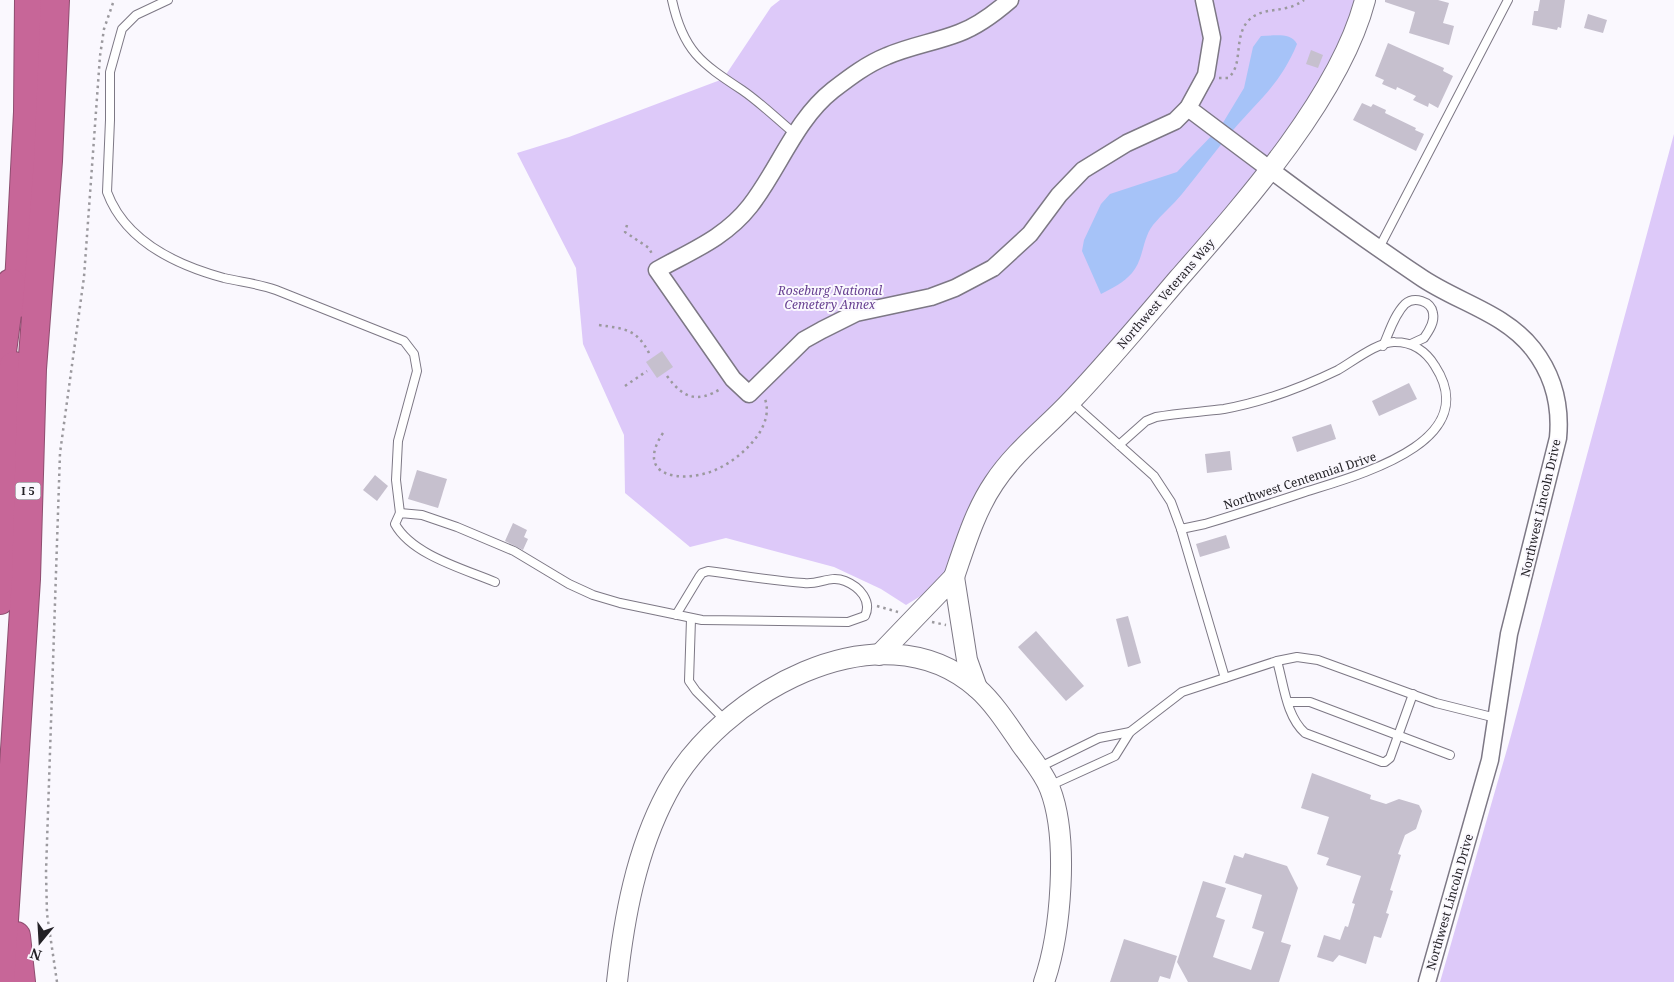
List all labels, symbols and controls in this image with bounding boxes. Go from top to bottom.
street label: Northwest Veterans Way [1113,235,1218,352]
park label: Roseburg National Cemetery Annex [777,282,882,313]
street label: Northwest Lincoln Drive [1516,437,1565,579]
street label: Northwest Centennial Drive [1221,448,1378,513]
road number: I 5 [15,482,40,500]
street label: Northwest Lincoln Drive [1422,832,1477,972]
north arrow [15,917,65,967]
text: N [28,944,44,966]

